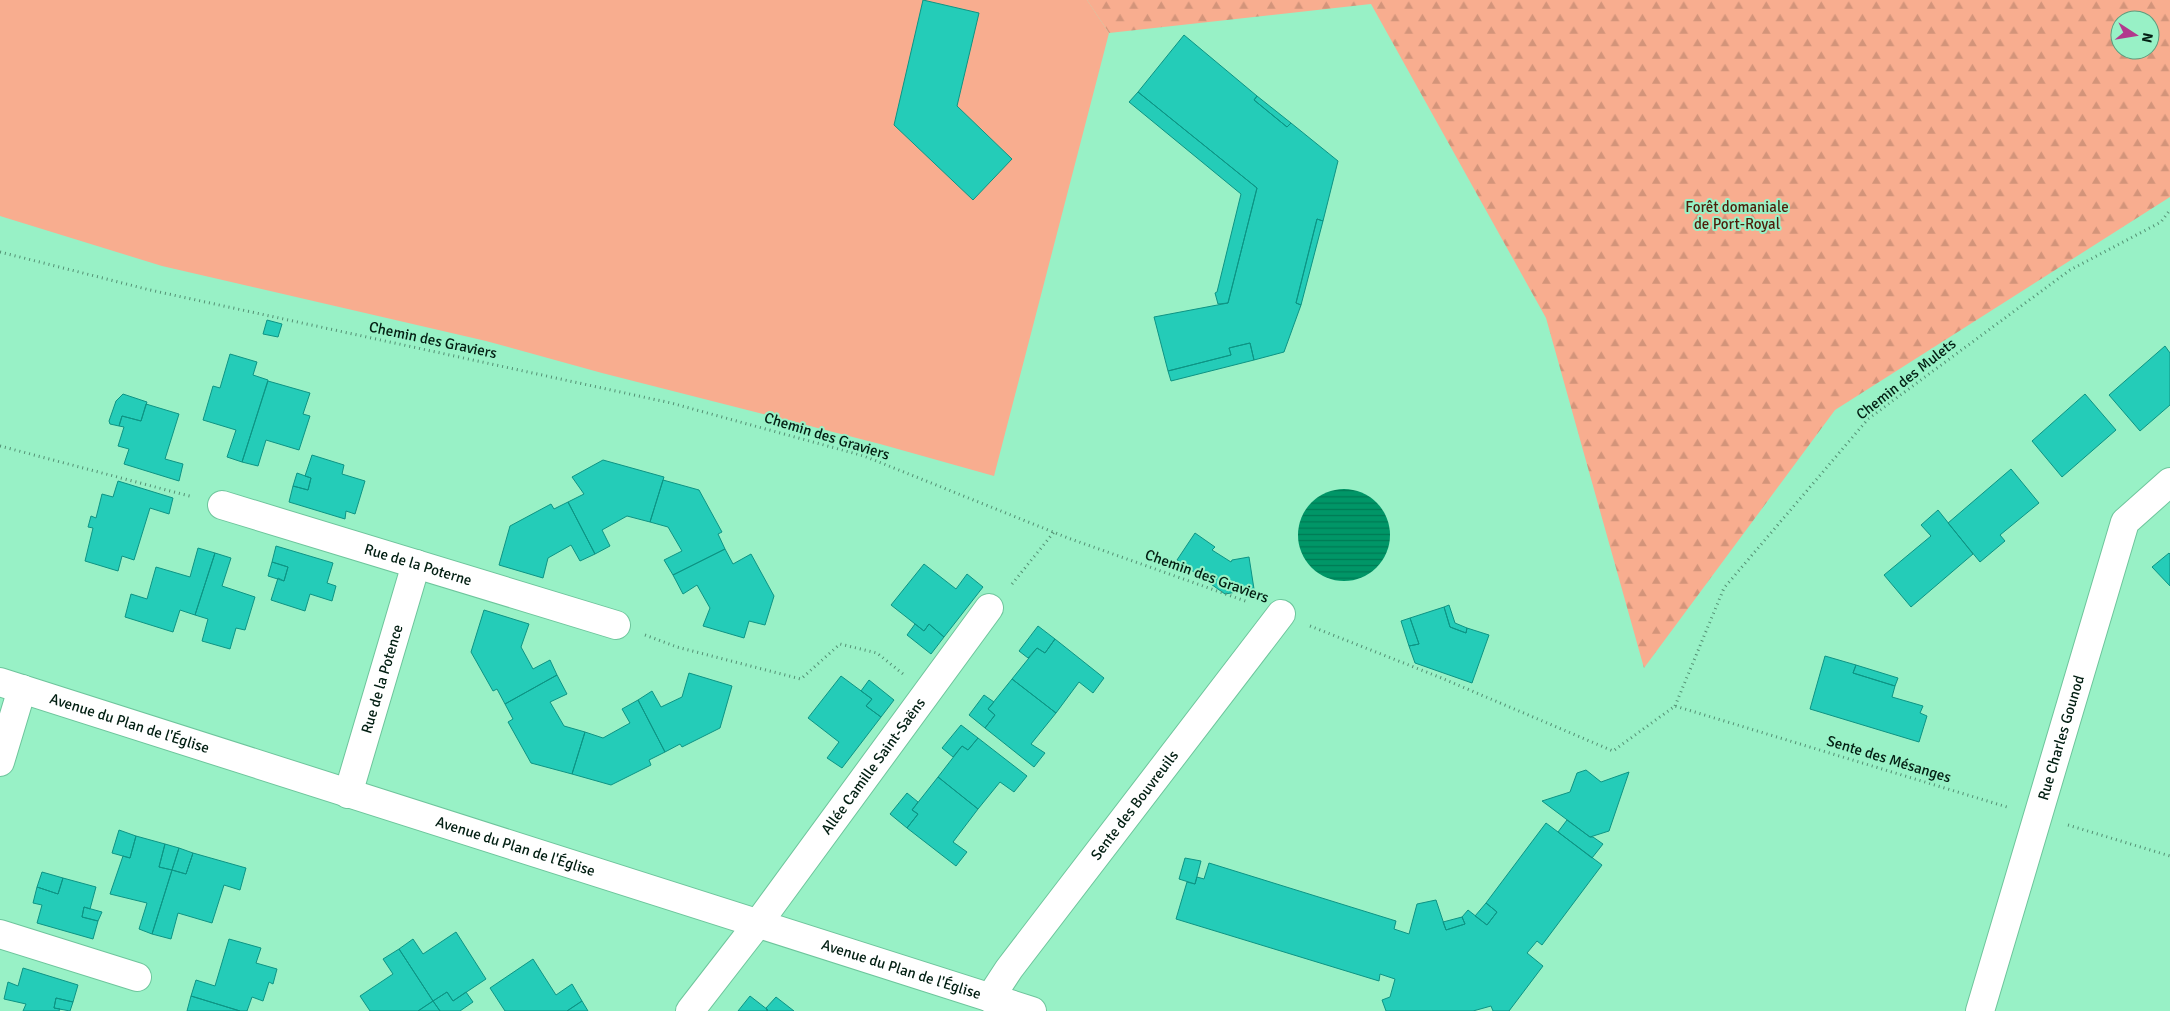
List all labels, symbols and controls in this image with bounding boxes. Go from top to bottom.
north arrow [2110,10,2160,60]
text: N [2138,31,2157,44]
park label: Forêt domaniale de Port-Royal [1685,198,1789,233]
street label: Chemin des Graviers [367,318,499,362]
street label: Chemin des Mulets [1853,334,1960,423]
street label: Chemin des Graviers [762,408,892,464]
street label: Rue de la Poterne [362,540,474,590]
street label: Chemin des Graviers [1143,545,1272,607]
street label: Rue de la Potence [357,622,407,736]
street label: Rue Charles Gounod [2034,673,2088,802]
street label: Avenue du Plan de l'Église [48,689,212,757]
street label: Allée Camille Saint-Saëns [817,694,929,838]
street label: Sente des Mésanges [1825,732,1954,787]
street label: Sente des Bouvreuils [1087,747,1182,864]
street label: Avenue du Plan de l'Église [433,812,597,880]
street label: Avenue du Plan de l'Église [819,935,983,1003]

